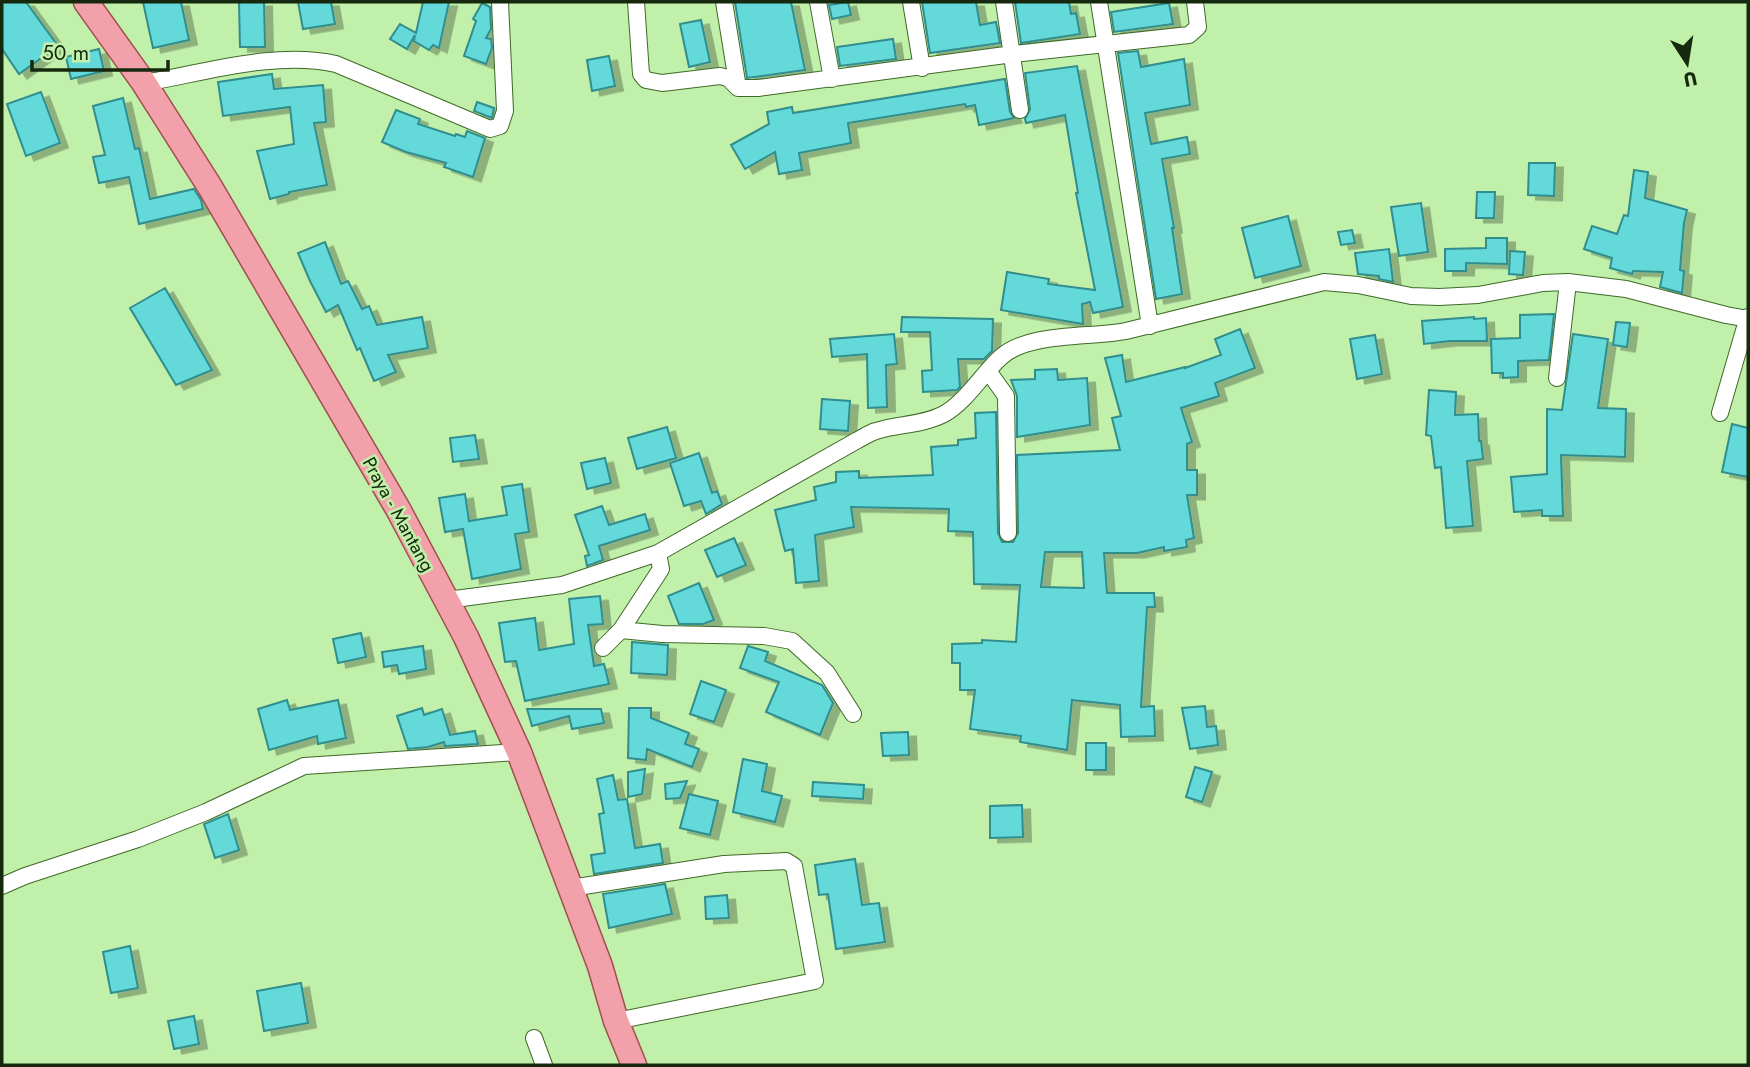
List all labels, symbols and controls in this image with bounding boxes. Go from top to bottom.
scale bar [32,28,168,72]
north arrow [1652,28,1722,98]
text: 50 m [42,38,89,68]
text: U [1681,65,1700,94]
street label: Praya - Mantang [356,452,441,577]

